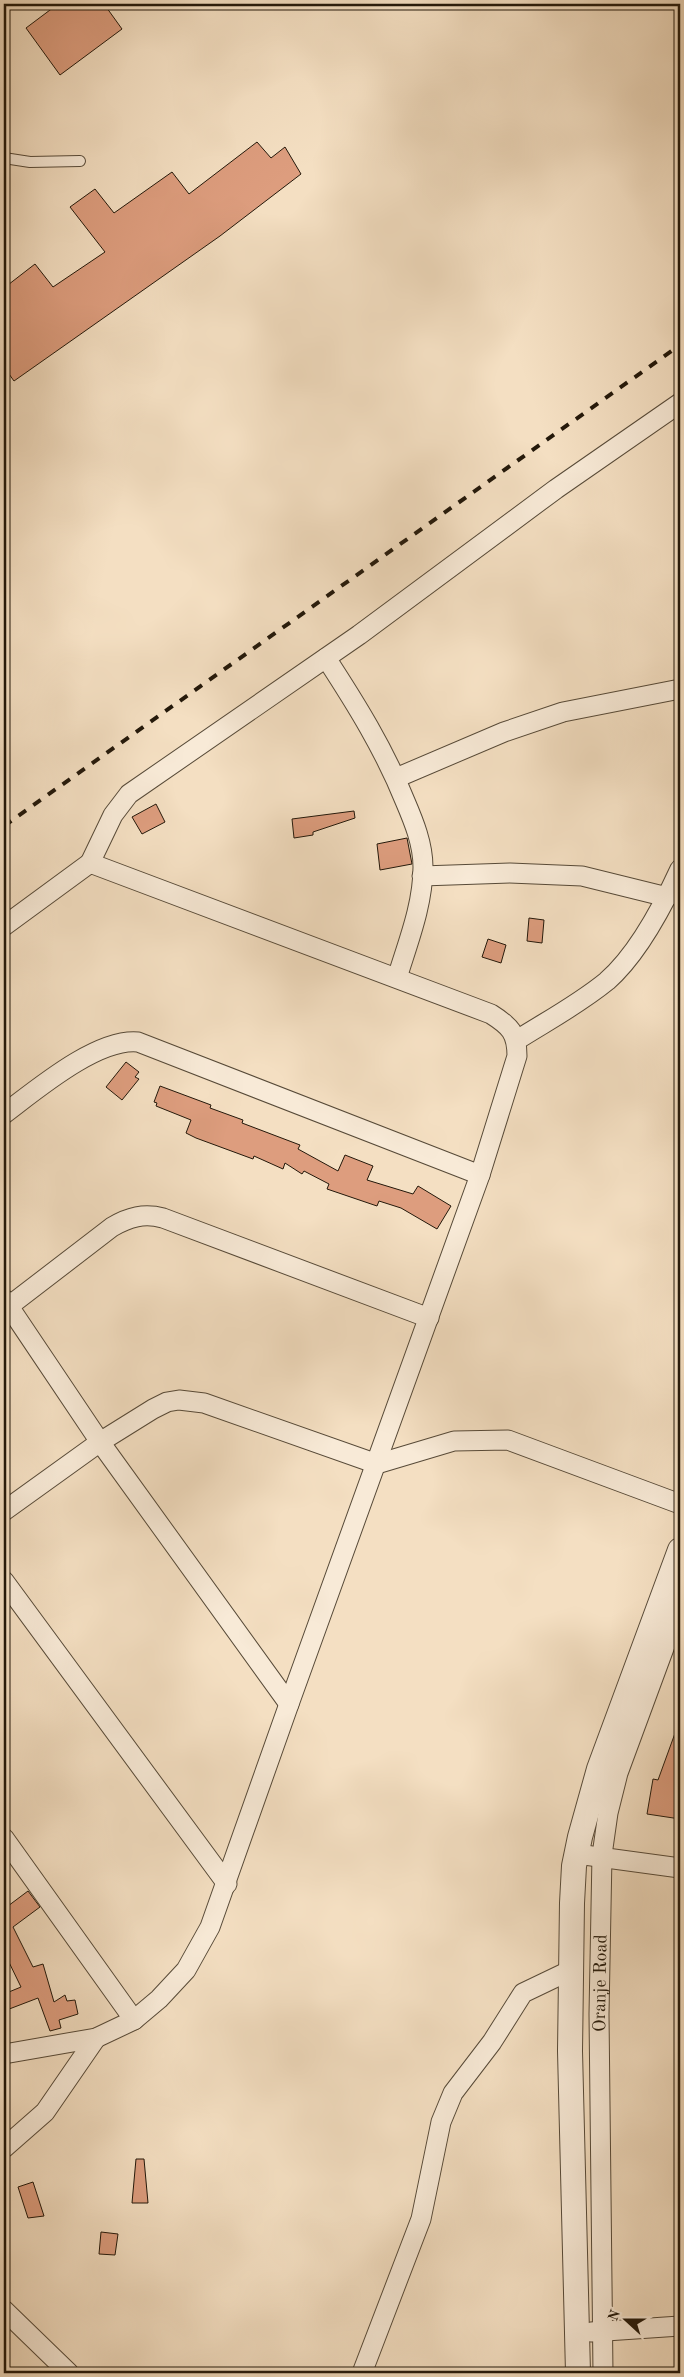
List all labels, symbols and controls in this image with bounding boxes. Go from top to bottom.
street label: Oranje Road [591,1934,611,2032]
north arrow [602,2294,652,2344]
text: N [606,2308,623,2323]

